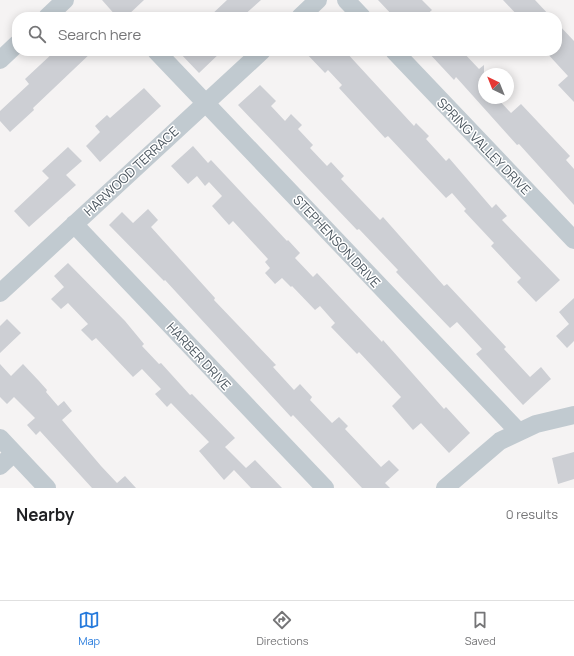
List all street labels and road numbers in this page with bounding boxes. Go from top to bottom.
street label: SPRING VALLEY DRIVE [433,94,535,198]
street label: HARWOOD TERRACE [80,122,182,220]
street label: STEPHENSON DRIVE [289,191,385,291]
street label: HARBER DRIVE [163,318,235,394]

